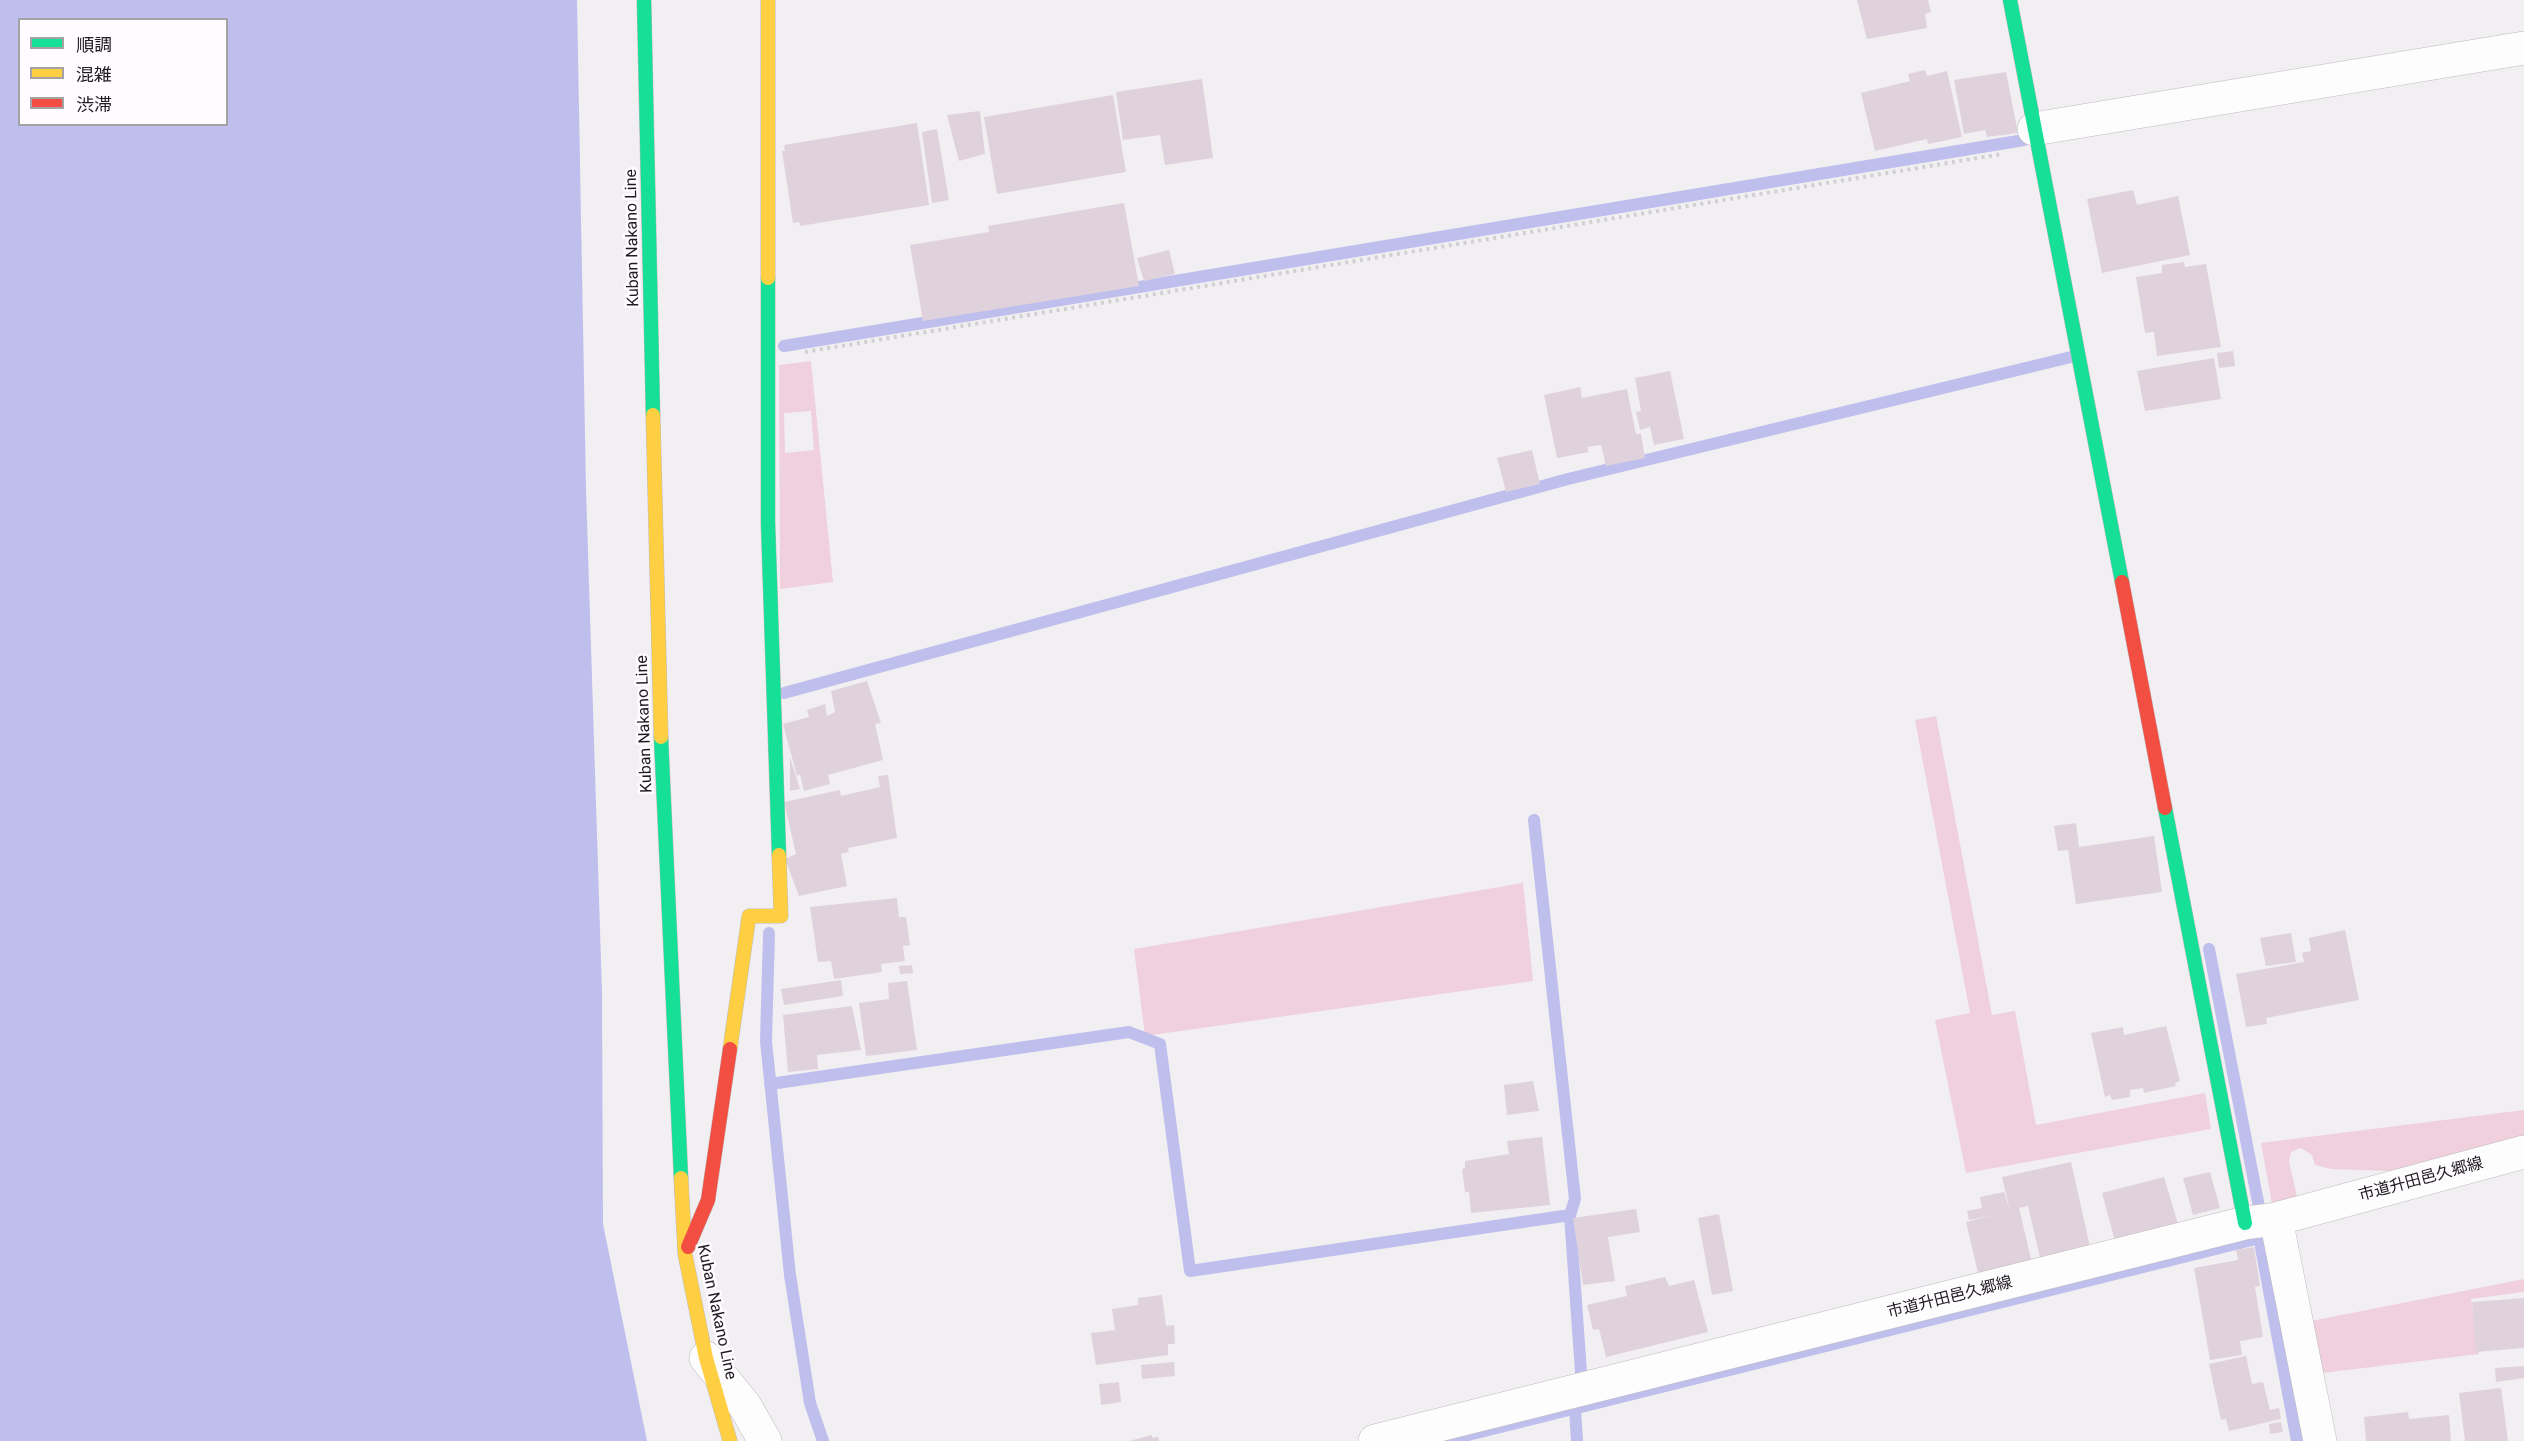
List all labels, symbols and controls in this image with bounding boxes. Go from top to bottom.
legend [18,18,228,126]
text: 順調 [76,34,112,55]
text: 混雑 [76,64,112,85]
text: 渋滞 [76,94,112,115]
street label: Kuban Nakano Line [622,169,644,307]
street label: Kuban Nakano Line [633,655,657,793]
street label: 市道升田邑久郷線 [2357,1154,2485,1206]
street label: Kuban Nakano Line [692,1243,740,1381]
street label: 市道升田邑久郷線 [1886,1273,2014,1323]

